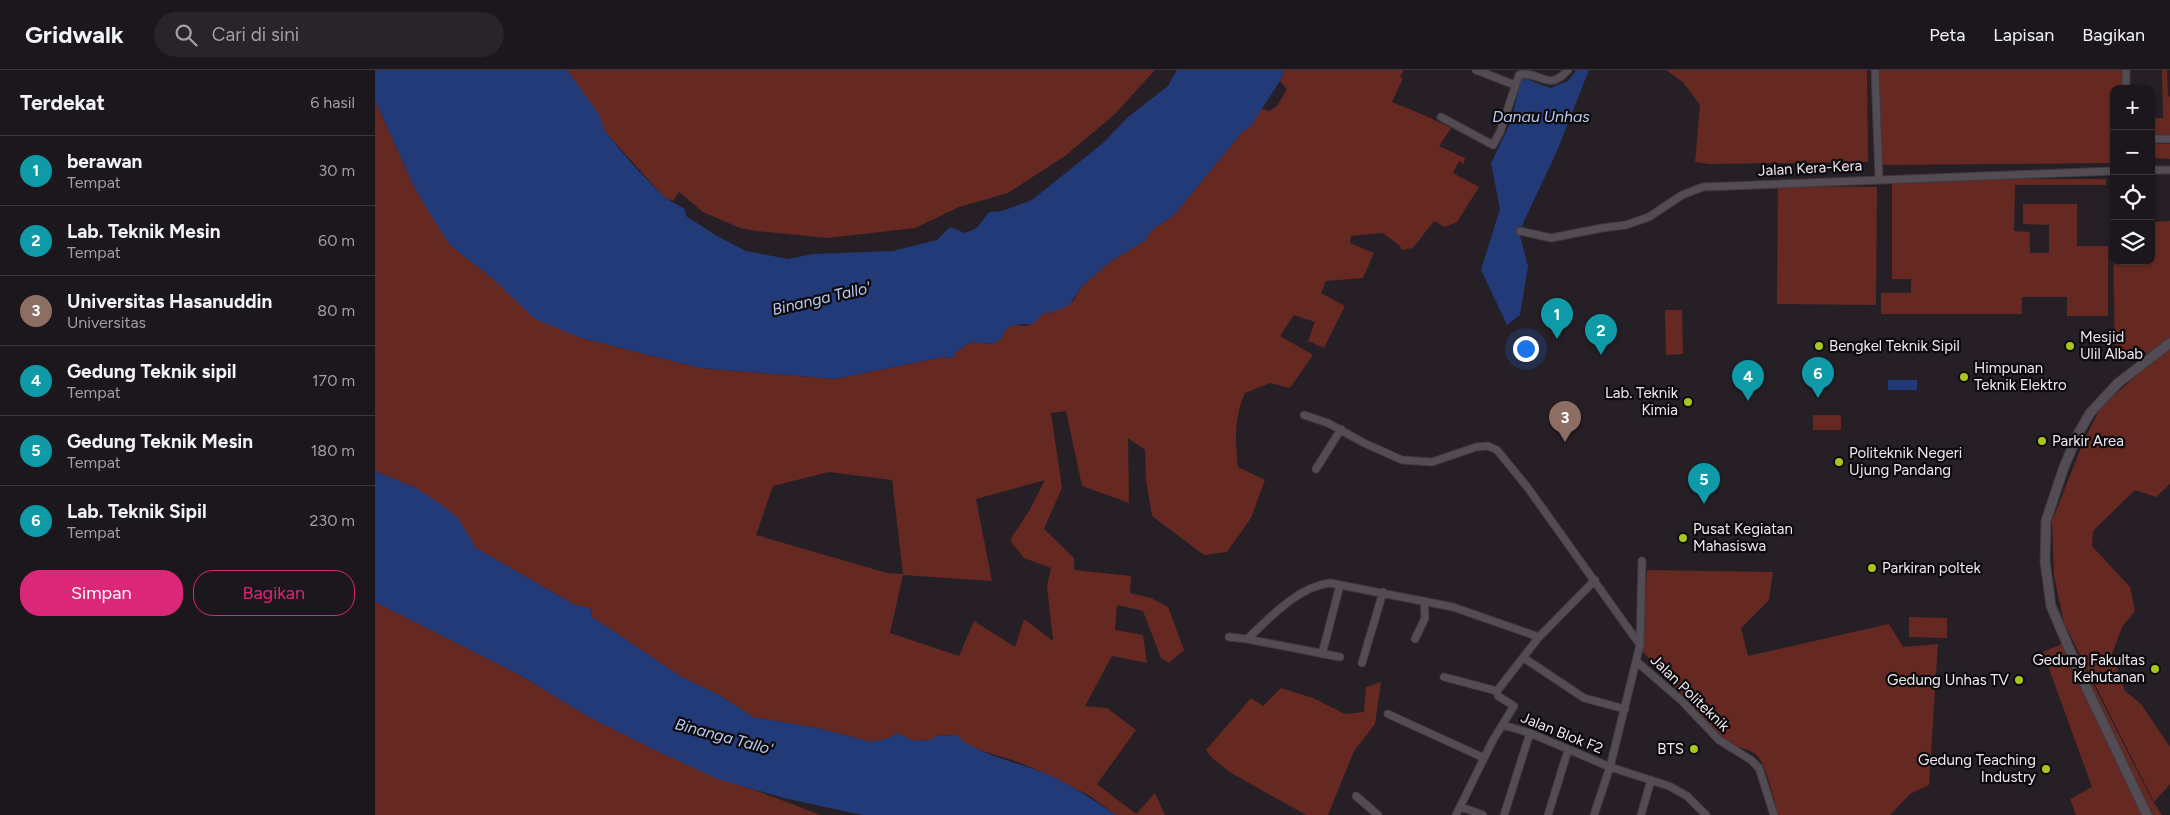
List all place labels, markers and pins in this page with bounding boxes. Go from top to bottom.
pin: 1 [1541,298,1573,339]
pin: 2 [1585,314,1617,355]
place label: Mesjid Ulil Albab [2080,328,2143,363]
place label: Bengkel Teknik Sipil [1829,337,1960,355]
marker: Bengkel Teknik Sipil [1813,340,1825,352]
marker: Mesjid Ulil Albab [2064,340,2076,352]
pin: 6 [1802,357,1834,398]
place label: Himpunan Teknik Elektro [1974,359,2067,394]
pin: 4 [1732,360,1764,401]
marker: Himpunan Teknik Elektro [1958,371,1970,383]
place label: Lab. Teknik Kimia [1605,384,1679,419]
marker: Lab. Teknik Kimia [1682,396,1694,408]
pin: 3 [1549,401,1581,442]
place label: Parkir Area [2052,432,2124,450]
marker: Parkir Area [2036,435,2048,447]
place label: Politeknik Negeri Ujung Pandang [1849,444,1962,479]
marker: Politeknik Negeri Ujung Pandang [1833,456,1845,468]
pin: 5 [1688,463,1720,504]
place label: Pusat Kegiatan Mahasiswa [1693,520,1793,555]
marker: Pusat Kegiatan Mahasiswa [1677,532,1689,544]
place label: Parkiran poltek [1882,559,1981,577]
marker: Parkiran poltek [1866,562,1878,574]
place label: Gedung Fakultas Kehutanan [2032,651,2145,686]
marker: Gedung Fakultas Kehutanan [2149,663,2161,675]
place label: Gedung Unhas TV [1887,671,2010,689]
marker: Gedung Unhas TV [2013,674,2025,686]
place label: BTS [1657,740,1684,758]
marker: BTS [1688,743,1700,755]
place label: Gedung Teaching Industry [1918,751,2036,786]
marker: Gedung Teaching Industry [2040,763,2052,775]

